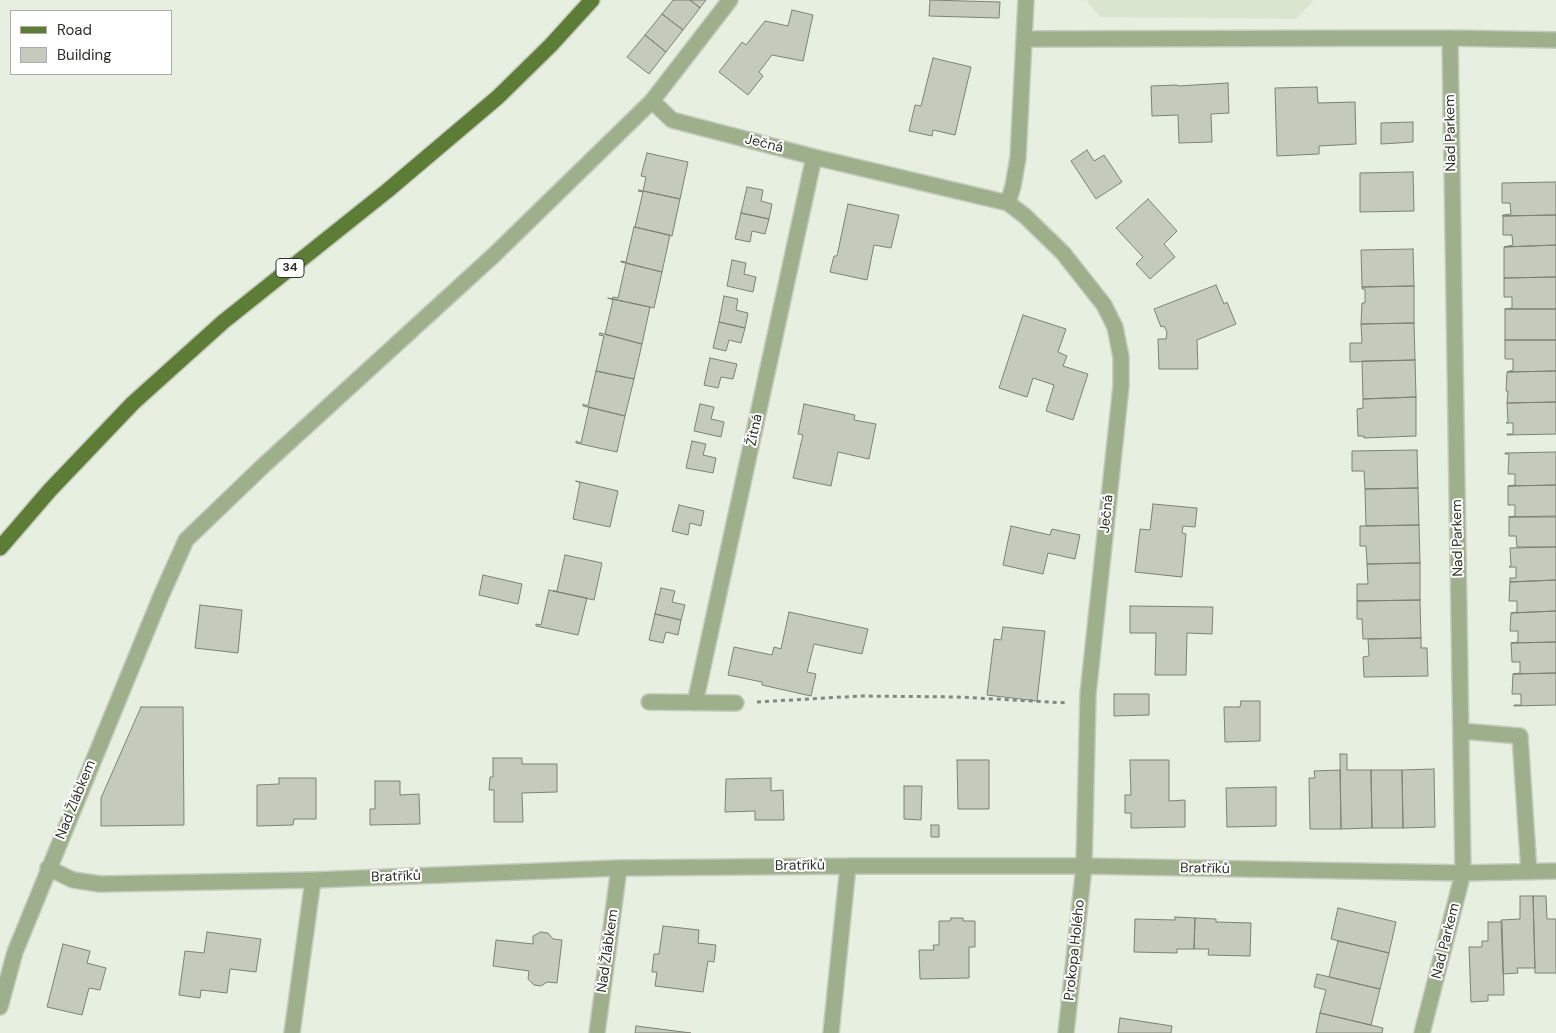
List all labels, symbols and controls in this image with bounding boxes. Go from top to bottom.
legend [10,10,172,75]
text: Road [57,20,92,40]
text: Building [57,45,112,65]
street label: Nad Parkem [1442,94,1460,172]
street label: Ječná [743,131,785,157]
road number: 34 [276,258,304,278]
street label: Žitná [743,413,767,447]
street label: Ječná [1097,494,1117,534]
street label: Nad Parkem [1449,499,1467,577]
street label: Nad Žlábkem [53,758,99,842]
street label: Bratříků [775,857,825,875]
street label: Bratříků [1180,860,1230,878]
street label: Bratříků [371,868,421,886]
street label: Prokopa Holého [1061,899,1089,1001]
street label: Nad Parkem [1428,901,1464,981]
street label: Nad Žlábkem [594,908,622,994]

